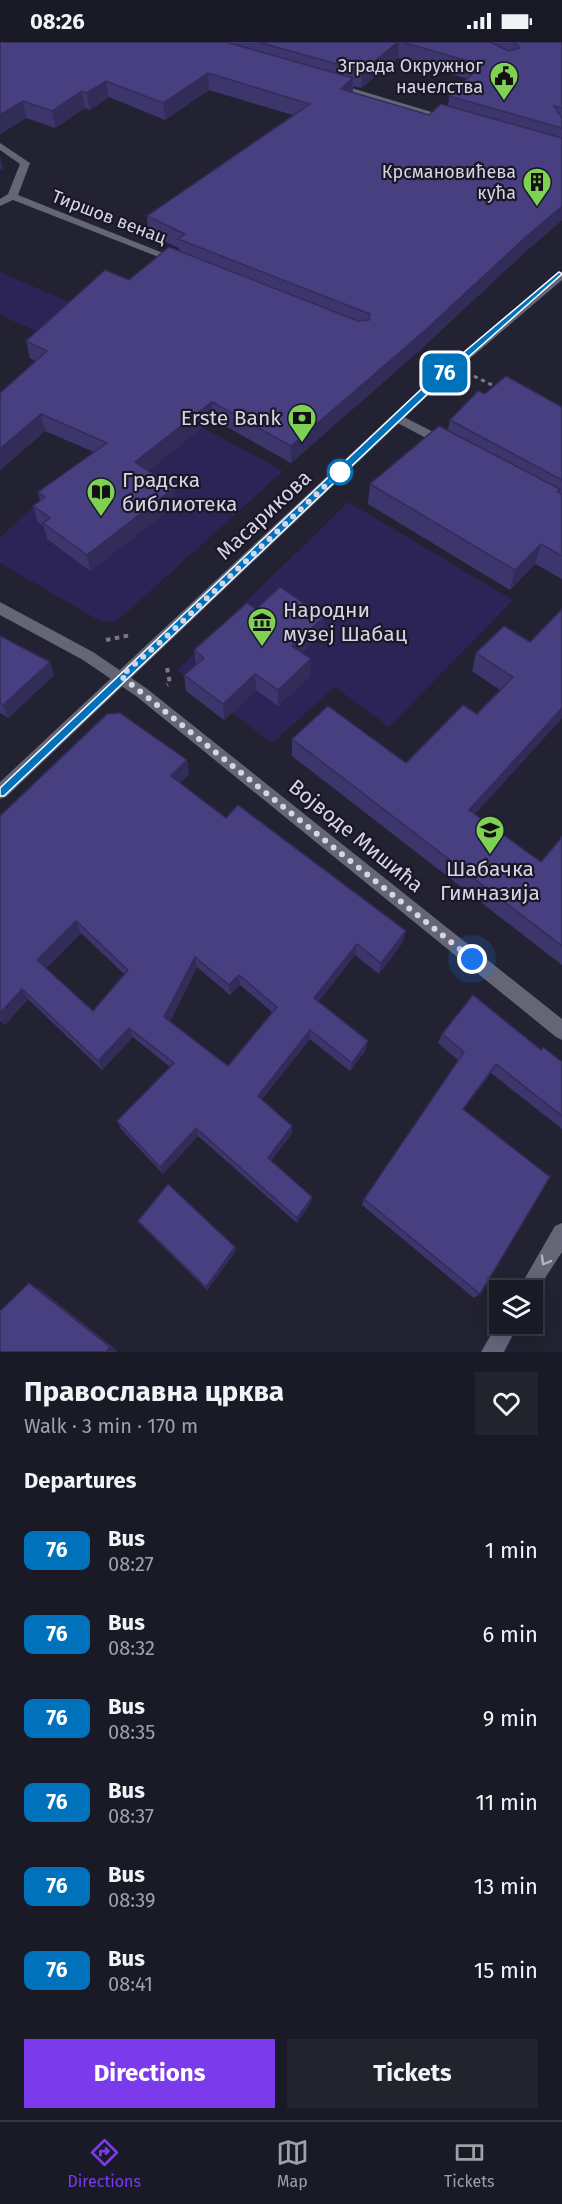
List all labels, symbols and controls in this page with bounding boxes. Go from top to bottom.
text: 08:26 [30,8,85,35]
place label: Зграда Окружног начелства [338,55,483,98]
public building icon: Зграда Окружног начелства [488,60,520,102]
place label: Крсмановићева кућа [382,161,516,204]
building icon: Крсмановићева кућа [521,166,553,208]
street label: Тиршов венац [49,185,170,249]
line badge: 76 [418,354,472,392]
text: 76 [434,360,456,386]
bank icon: Erste Bank [286,402,318,444]
place label: Erste Bank [181,405,281,431]
unlabelled marker [327,459,353,485]
street label: Масарикова [211,465,317,565]
place label: Градска библиотека [122,467,238,517]
library icon: Градска библиотека [85,476,117,518]
place label: Народни музеј Шабац [283,597,407,647]
museum icon: Народни музеј Шабац [246,606,278,648]
street label: Војводе Мишића [283,774,429,898]
school or university icon: Шабачка Гимназија [474,814,506,856]
place label: Шабачка Гимназија [440,856,540,906]
your location [457,944,487,974]
one-way arrow [541,1255,553,1265]
map controls [489,1280,543,1334]
button: layers [489,1280,543,1334]
button: heart [475,1372,538,1435]
text: Православна црква [24,1375,284,1408]
text: Walk · 3 min · 170 m [24,1414,198,1438]
text: Departures [24,1467,136,1494]
text: Bus [108,1525,145,1552]
text: 76 [46,1537,68,1563]
text: 1 min [485,1537,538,1564]
text: 08:27 [108,1552,154,1576]
text: Bus [108,1609,145,1636]
text: 76 [46,1621,68,1647]
text: 6 min [482,1621,538,1648]
text: 08:32 [108,1636,155,1660]
text: Bus [108,1693,145,1720]
text: 76 [46,1705,68,1731]
text: 9 min [483,1705,538,1732]
text: 08:35 [108,1720,155,1744]
text: Bus [108,1777,145,1804]
text: 76 [46,1789,68,1815]
text: 11 min [475,1789,538,1816]
text: 08:37 [108,1804,154,1828]
text: Bus [108,1861,145,1888]
text: 76 [46,1873,68,1899]
text: 13 min [474,1873,538,1900]
text: 08:39 [108,1888,155,1912]
text: Bus [108,1945,145,1972]
text: 76 [46,1957,68,1983]
text: 15 min [474,1957,538,1984]
text: 08:41 [108,1972,153,1996]
button: Directions [24,2039,275,2108]
button: Tickets [287,2039,538,2108]
tab: Directions [68,2136,141,2191]
tab: Map [276,2136,309,2191]
tab: Tickets [444,2136,494,2191]

